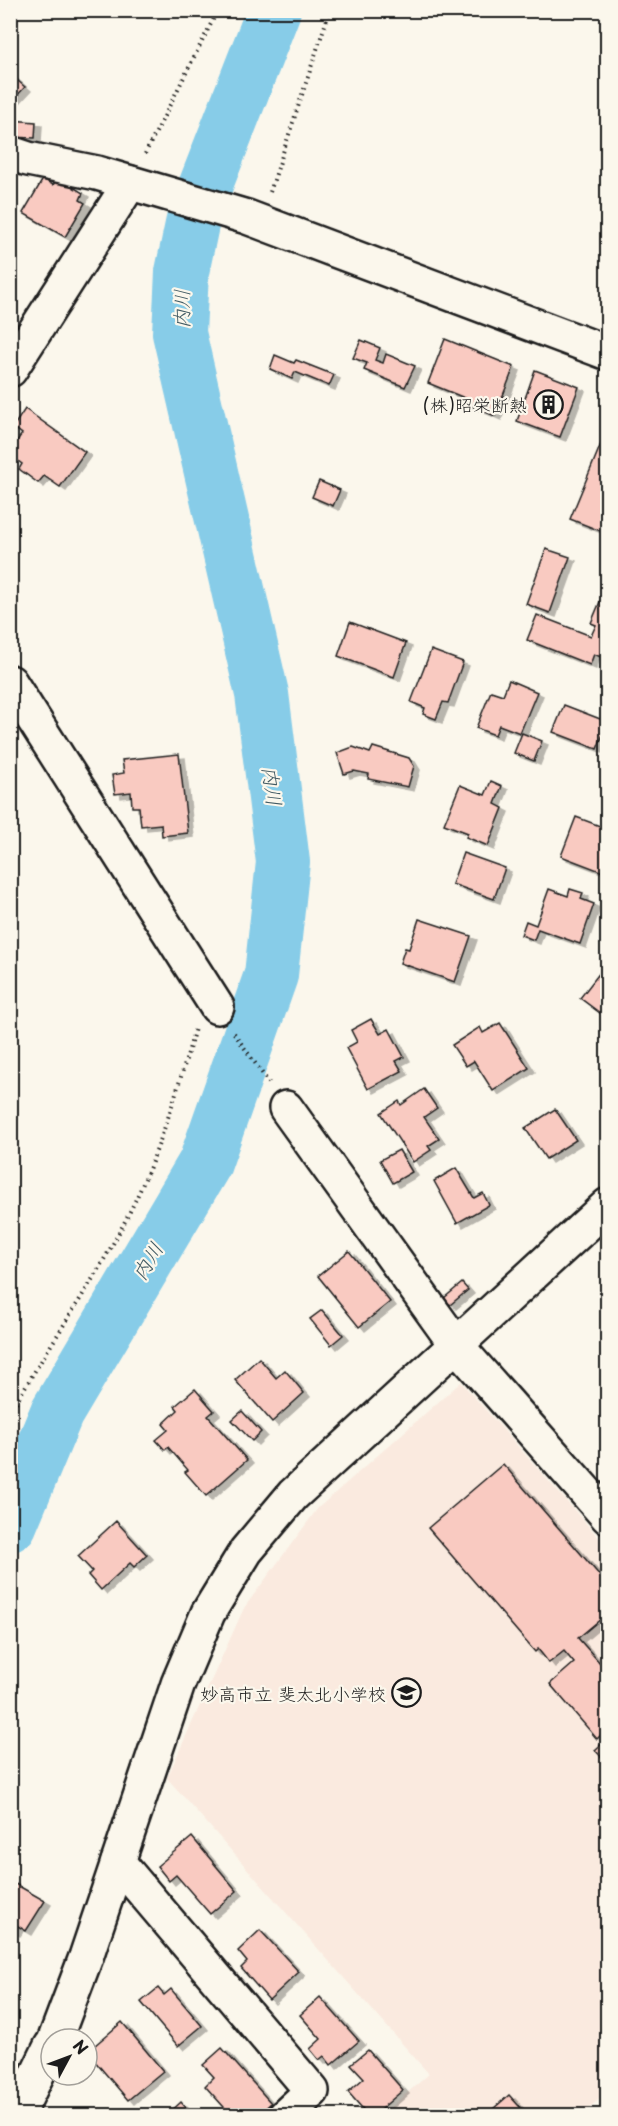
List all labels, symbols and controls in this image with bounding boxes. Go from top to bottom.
water label: 内川 [166,289,196,329]
building icon: (株)昭栄断熱 [532,388,564,420]
place label: (株)昭栄断熱 [423,391,527,418]
water label: 内川 [256,764,290,808]
water label: 内川 [124,1236,170,1286]
school or university icon: 妙高市立 斐太北小学校 [391,1677,423,1709]
place label: 妙高市立 斐太北小学校 [200,1680,386,1707]
north arrow [39,2027,99,2087]
text: N [68,2034,94,2059]

